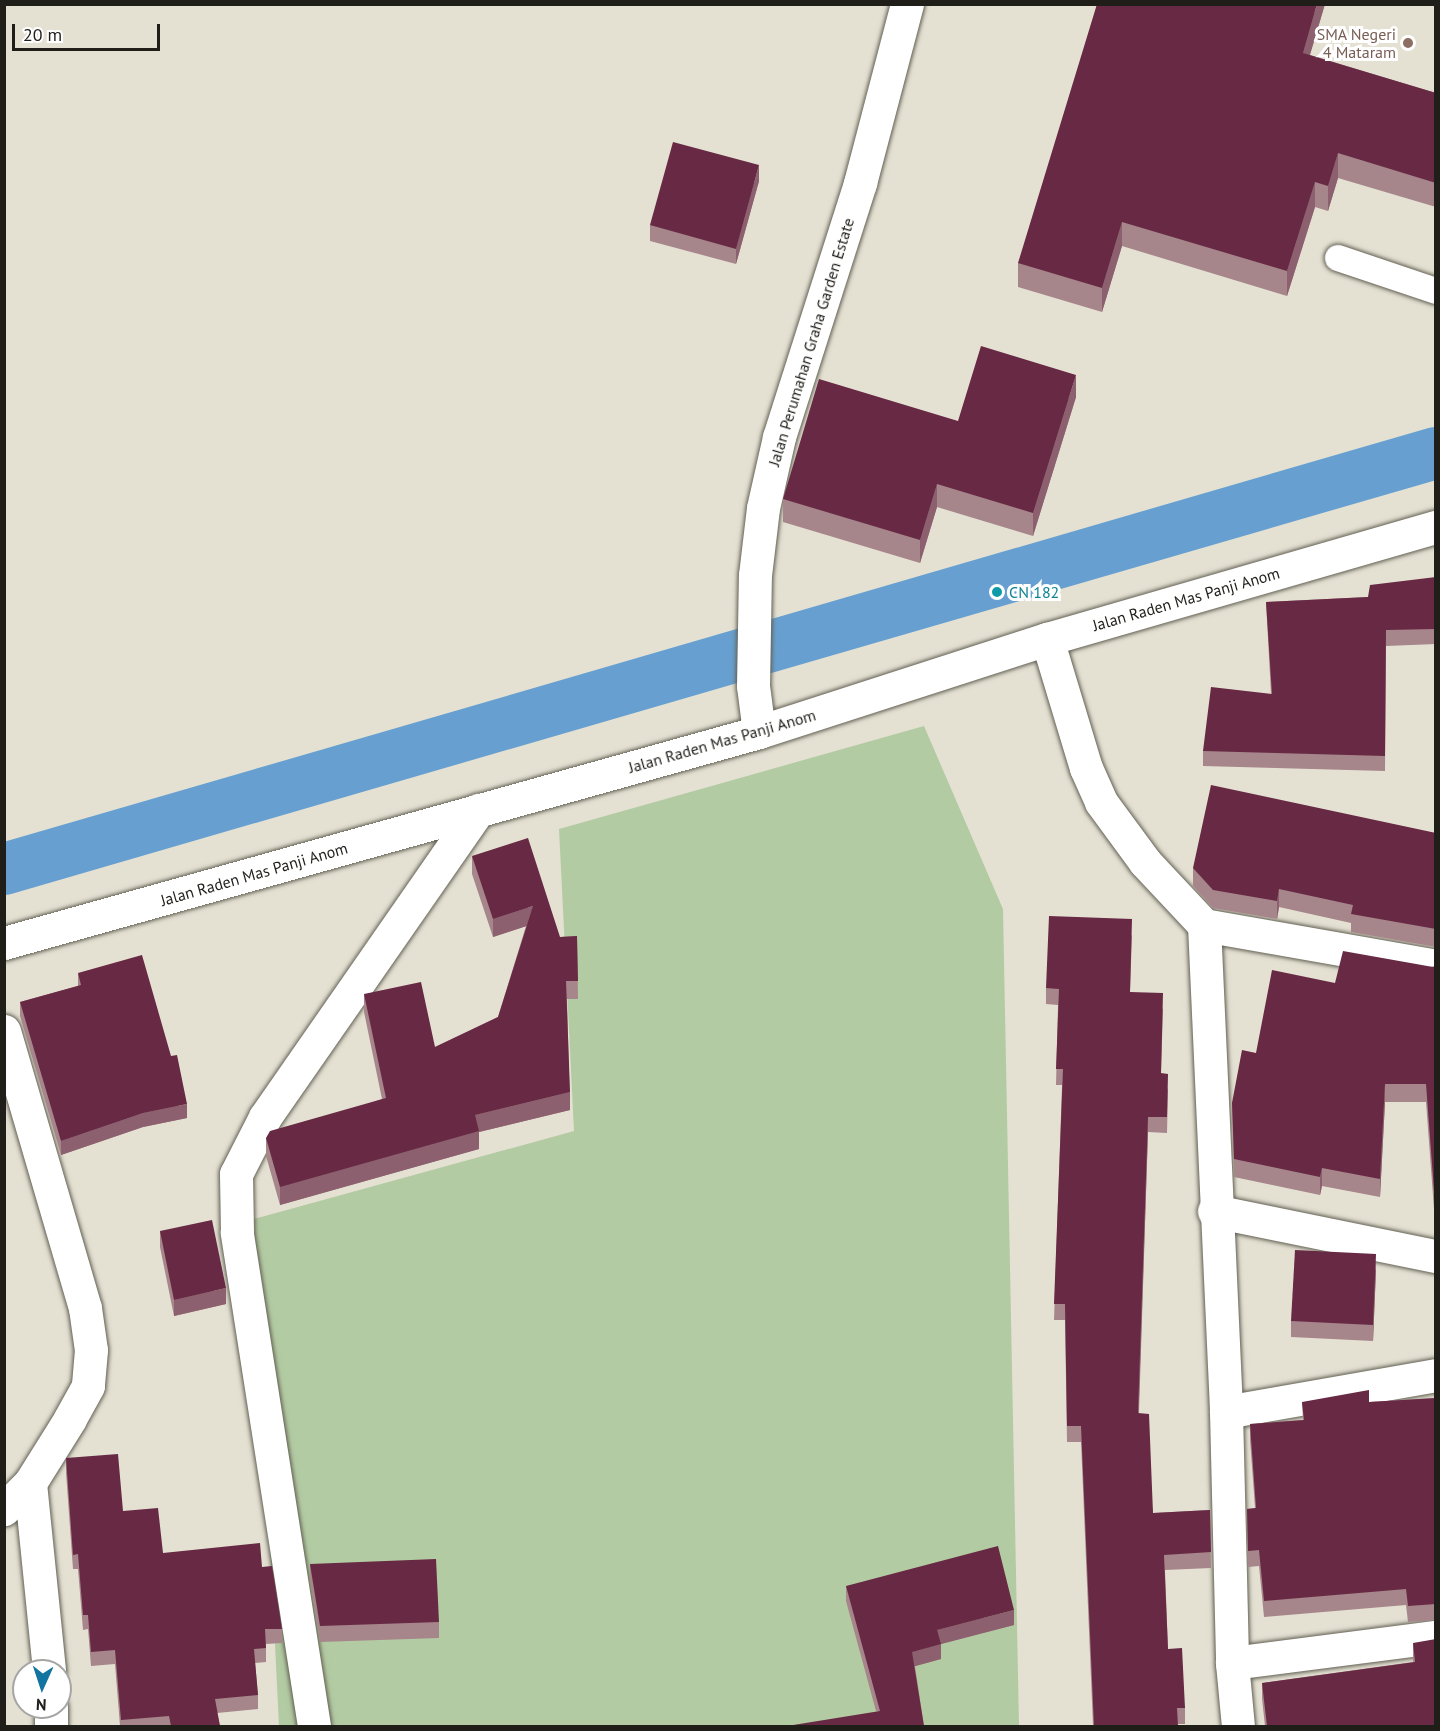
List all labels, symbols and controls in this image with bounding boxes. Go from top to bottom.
scale bar [15,12,164,50]
text: 20 m [23,23,62,46]
place label: SMA Negeri 4 Mataram [1316,24,1396,62]
marker: SMA Negeri 4 Mataram [1401,36,1415,50]
street label: Jalan Perumahan Graha Garden Estate [764,216,858,468]
street label: Jalan Raden Mas Panji Anom [1090,563,1282,635]
place label: CN 182 [1009,582,1059,602]
marker: CN 182 [990,585,1004,599]
street label: Jalan Raden Mas Panji Anom [626,705,818,777]
street label: Jalan Raden Mas Panji Anom [158,838,350,910]
north arrow [12,1659,72,1719]
text: N [35,1695,47,1715]

